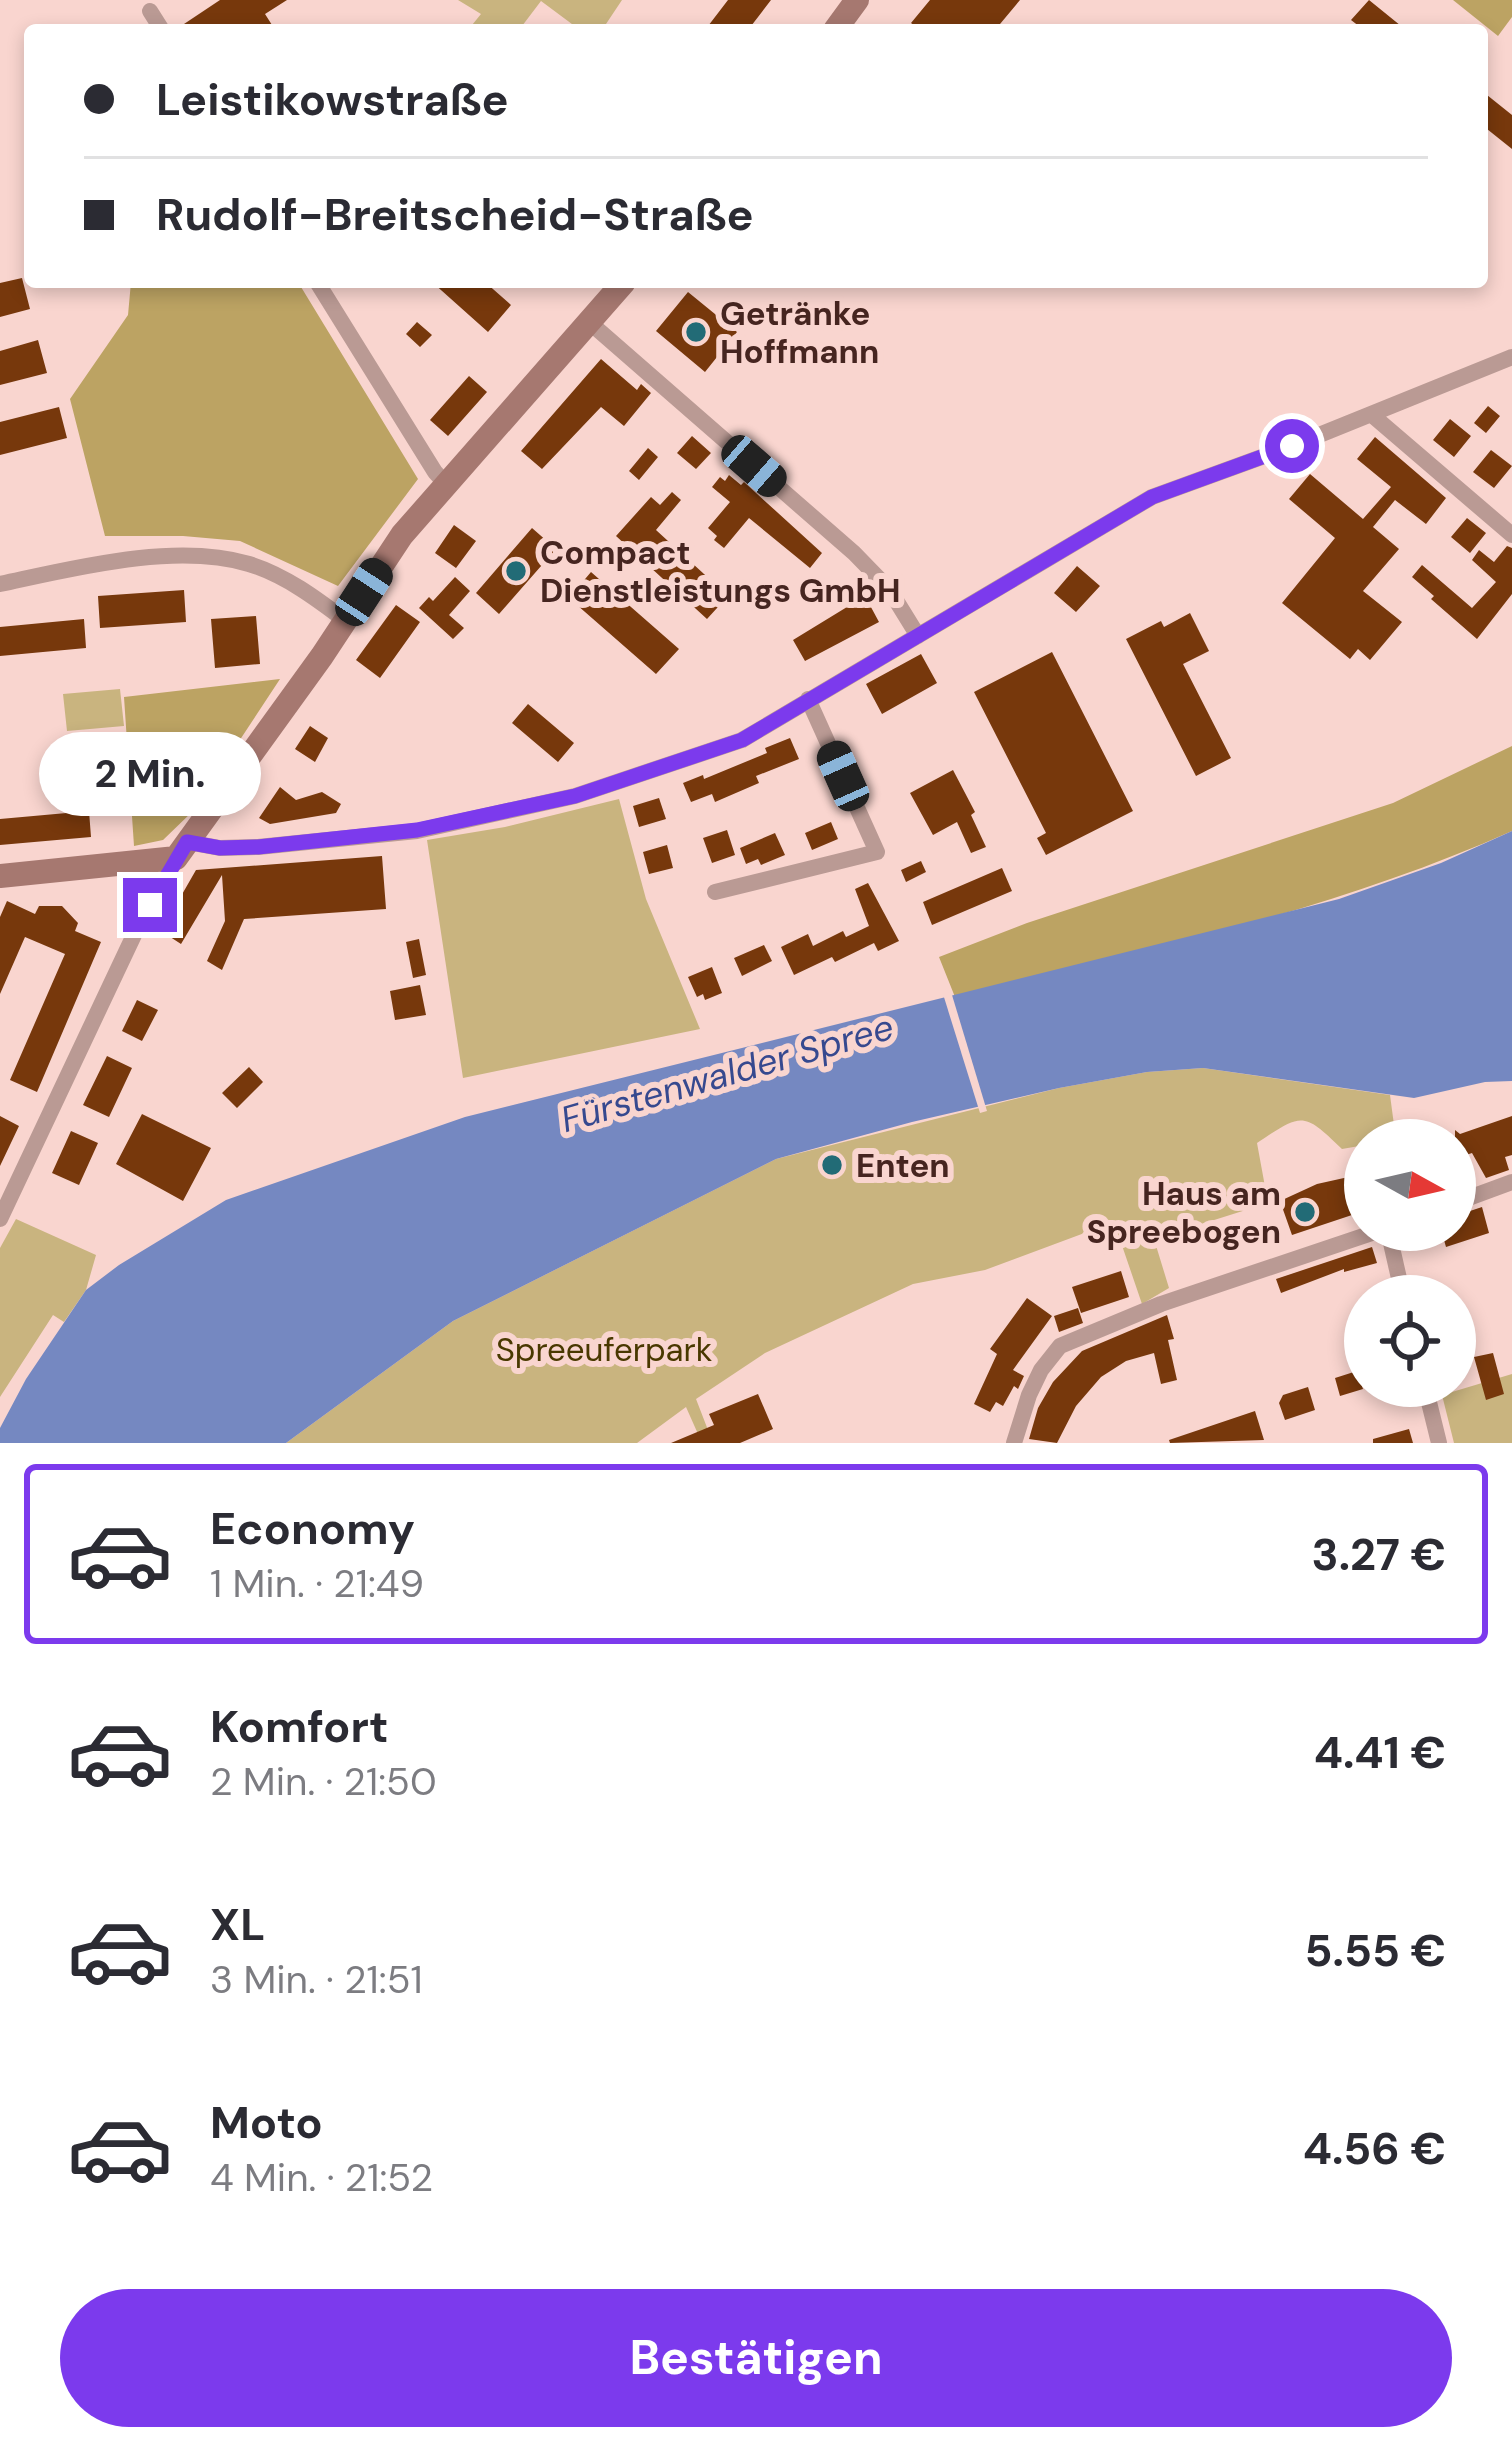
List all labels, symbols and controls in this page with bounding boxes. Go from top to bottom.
text: Leistikowstraße [156,70,509,129]
text: Rudolf-Breitscheid-Straße [156,185,754,244]
place label: Getränke Hoffmann [720,292,879,373]
marker: Getränke Hoffmann [683,319,709,345]
route start [1265,419,1319,473]
car [715,429,793,503]
place label: Compact Dienstleistungs GmbH [540,531,901,612]
car [329,552,399,632]
marker: Compact Dienstleistungs GmbH [503,558,529,584]
callout: 2 Min. [39,731,261,815]
car [812,736,874,816]
text: 2 Min. [95,748,205,799]
route end [123,878,177,932]
water label: Fürstenwalder Spree [555,1003,899,1143]
north arrow [1344,1119,1476,1251]
map controls [1344,1119,1476,1407]
place label: Enten [856,1144,950,1187]
marker: Enten [819,1152,845,1178]
place label: Haus am Spreebogen [1087,1172,1281,1253]
marker: Haus am Spreebogen [1292,1199,1318,1225]
button: locate [1344,1275,1476,1407]
park label: Spreeuferpark [496,1328,713,1371]
text: Economy [210,1499,415,1558]
icon: car [66,1500,174,1608]
text: 3.27 € [1312,1525,1446,1584]
text: 1 Min. · 21:49 [210,1558,424,1609]
text: Komfort [210,1697,388,1756]
icon: car [66,1698,174,1806]
text: 4.41 € [1314,1723,1446,1782]
text: 2 Min. · 21:50 [210,1756,437,1807]
text: XL [210,1895,265,1954]
icon: car [66,1896,174,2004]
text: 5.55 € [1305,1921,1446,1980]
text: 3 Min. · 21:51 [210,1954,423,2005]
text: Moto [210,2093,323,2152]
icon: car [66,2094,174,2202]
text: 4.56 € [1303,2119,1446,2178]
text: 4 Min. · 21:52 [210,2152,433,2203]
button: Bestätigen [60,2289,1452,2427]

